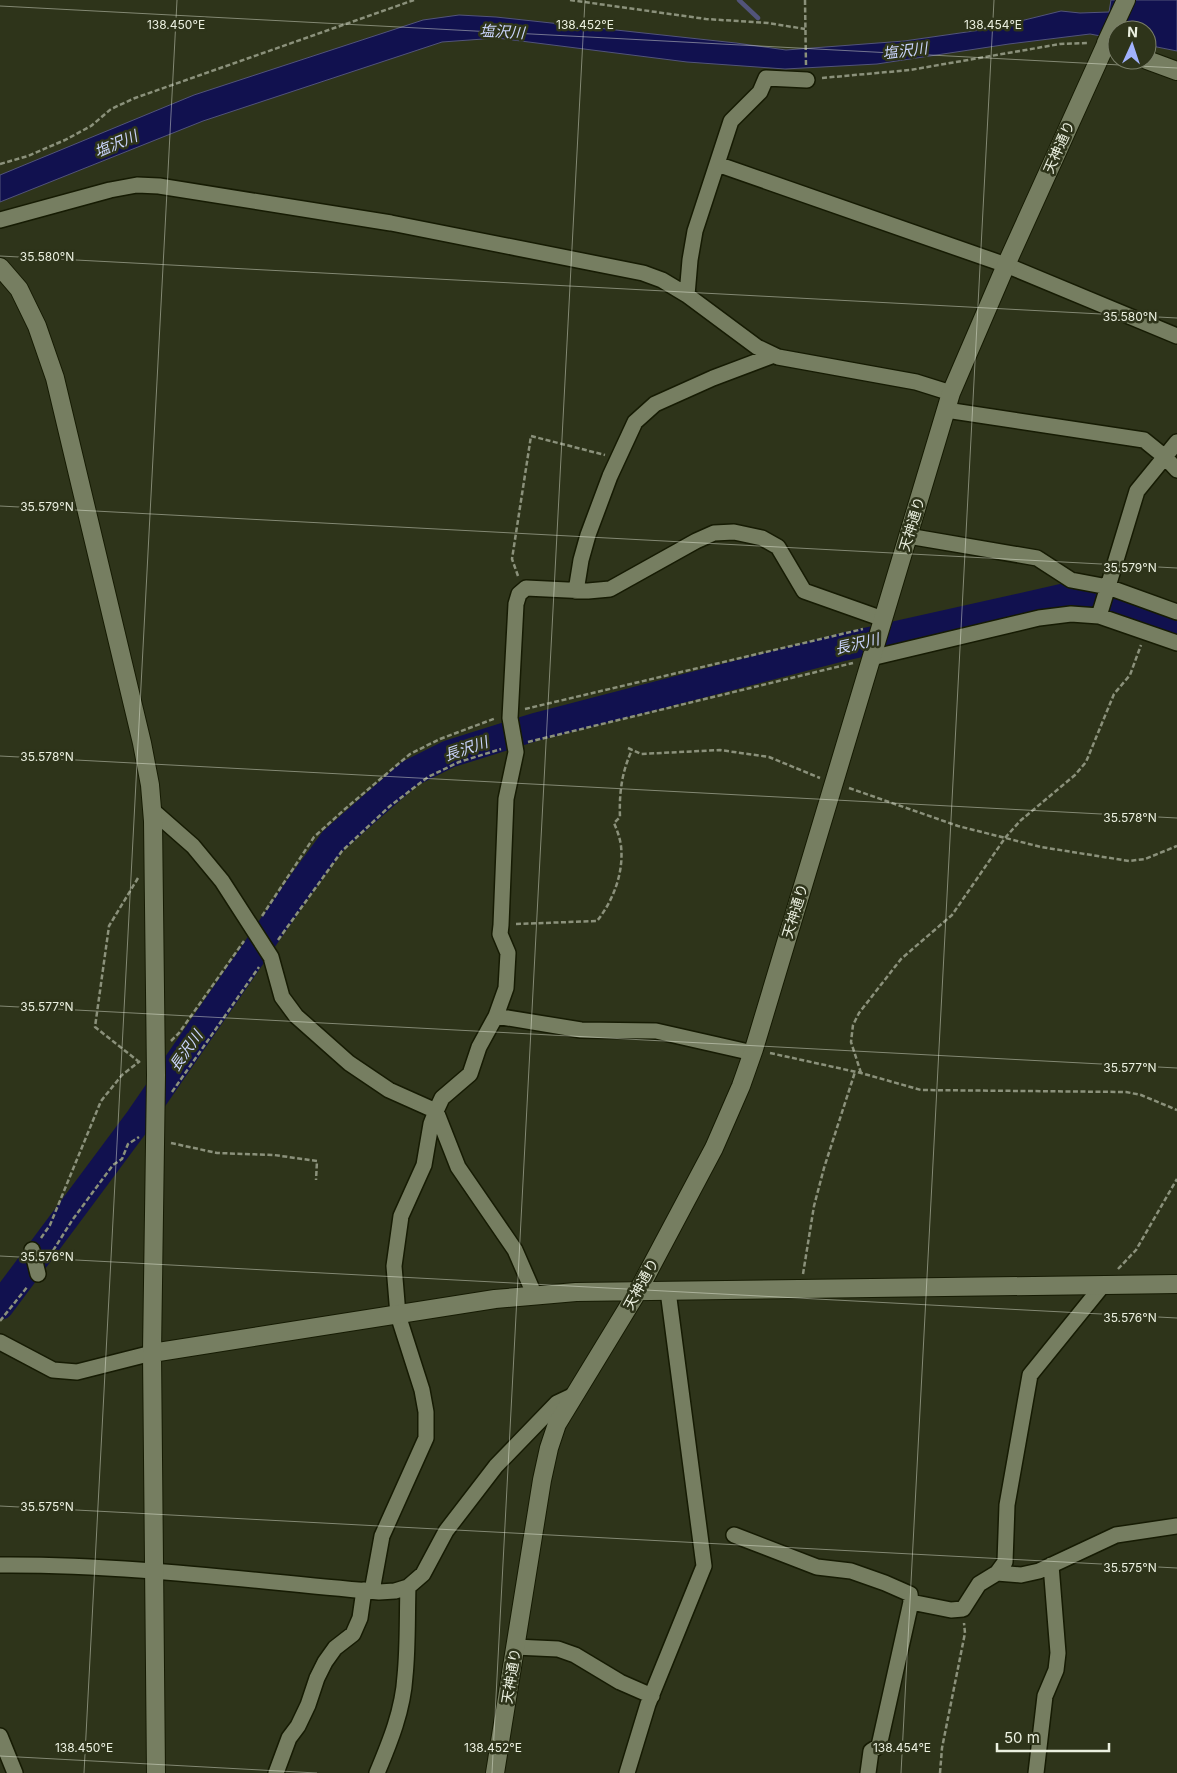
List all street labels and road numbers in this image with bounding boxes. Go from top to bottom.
street label: 天神通り [1039,118,1078,176]
street label: 天神通り [895,495,928,553]
street label: 天神通り [778,882,811,940]
street label: 天神通り [620,1255,662,1312]
street label: 天神通り [498,1647,523,1705]

